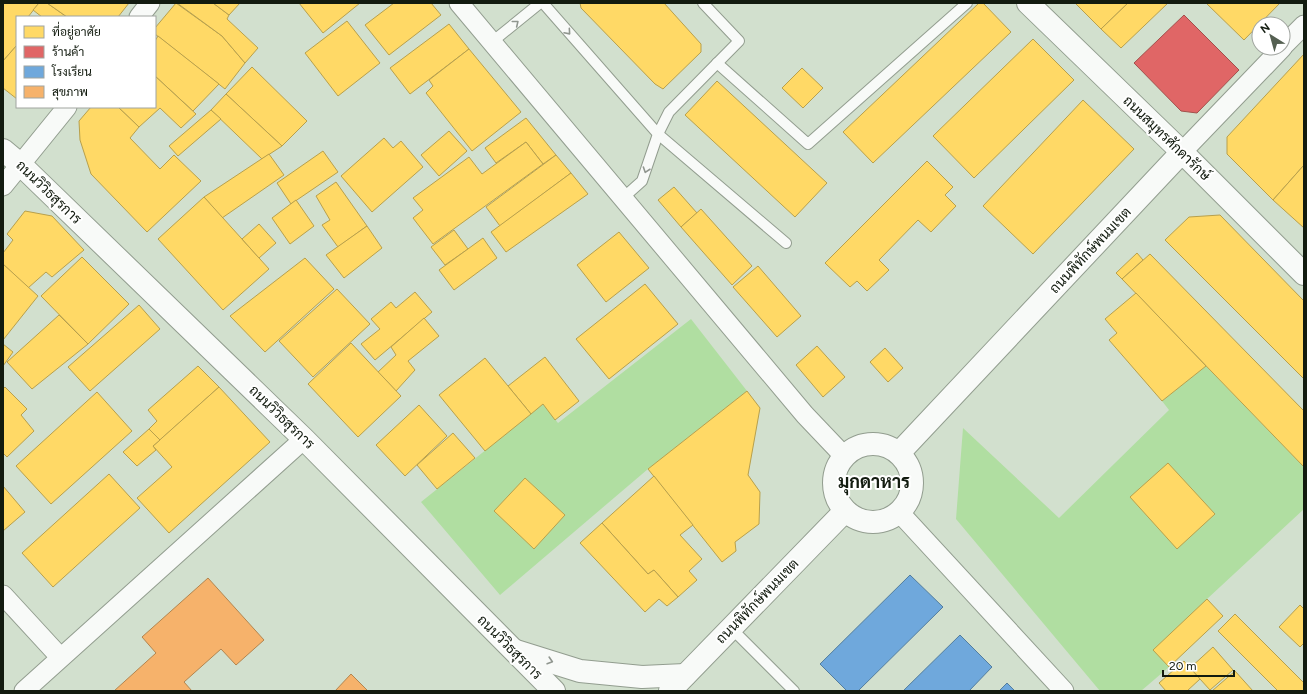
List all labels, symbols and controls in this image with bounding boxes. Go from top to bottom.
legend [16,16,156,108]
north arrow [1251,16,1291,56]
one-way arrow [511,20,519,27]
text: ที่อยู่อาศัย [52,21,101,40]
text: N [1258,21,1273,36]
one-way arrow [564,28,571,35]
text: ร้านค้า [52,45,84,59]
text: โรงเรียน [51,64,92,79]
text: สุขภาพ [52,85,88,101]
street label: ถนนสมุทรศักดารักษ์ [1119,92,1215,185]
street label: ถนนวิวิธสุรการ [12,157,85,229]
one-way arrow [642,166,651,173]
street label: ถนนพิทักษ์พนมเขต [1045,203,1135,297]
street label: ถนนวิวิธสุรการ [245,382,318,454]
district label: มุกดาหาร [838,471,910,496]
street label: ถนนพิทักษ์พนมเขต [712,555,802,647]
street label: ถนนวิวิธสุรการ [473,611,546,684]
scale bar [1163,652,1234,678]
one-way arrow [546,656,553,665]
text: 20 m [1169,659,1197,673]

